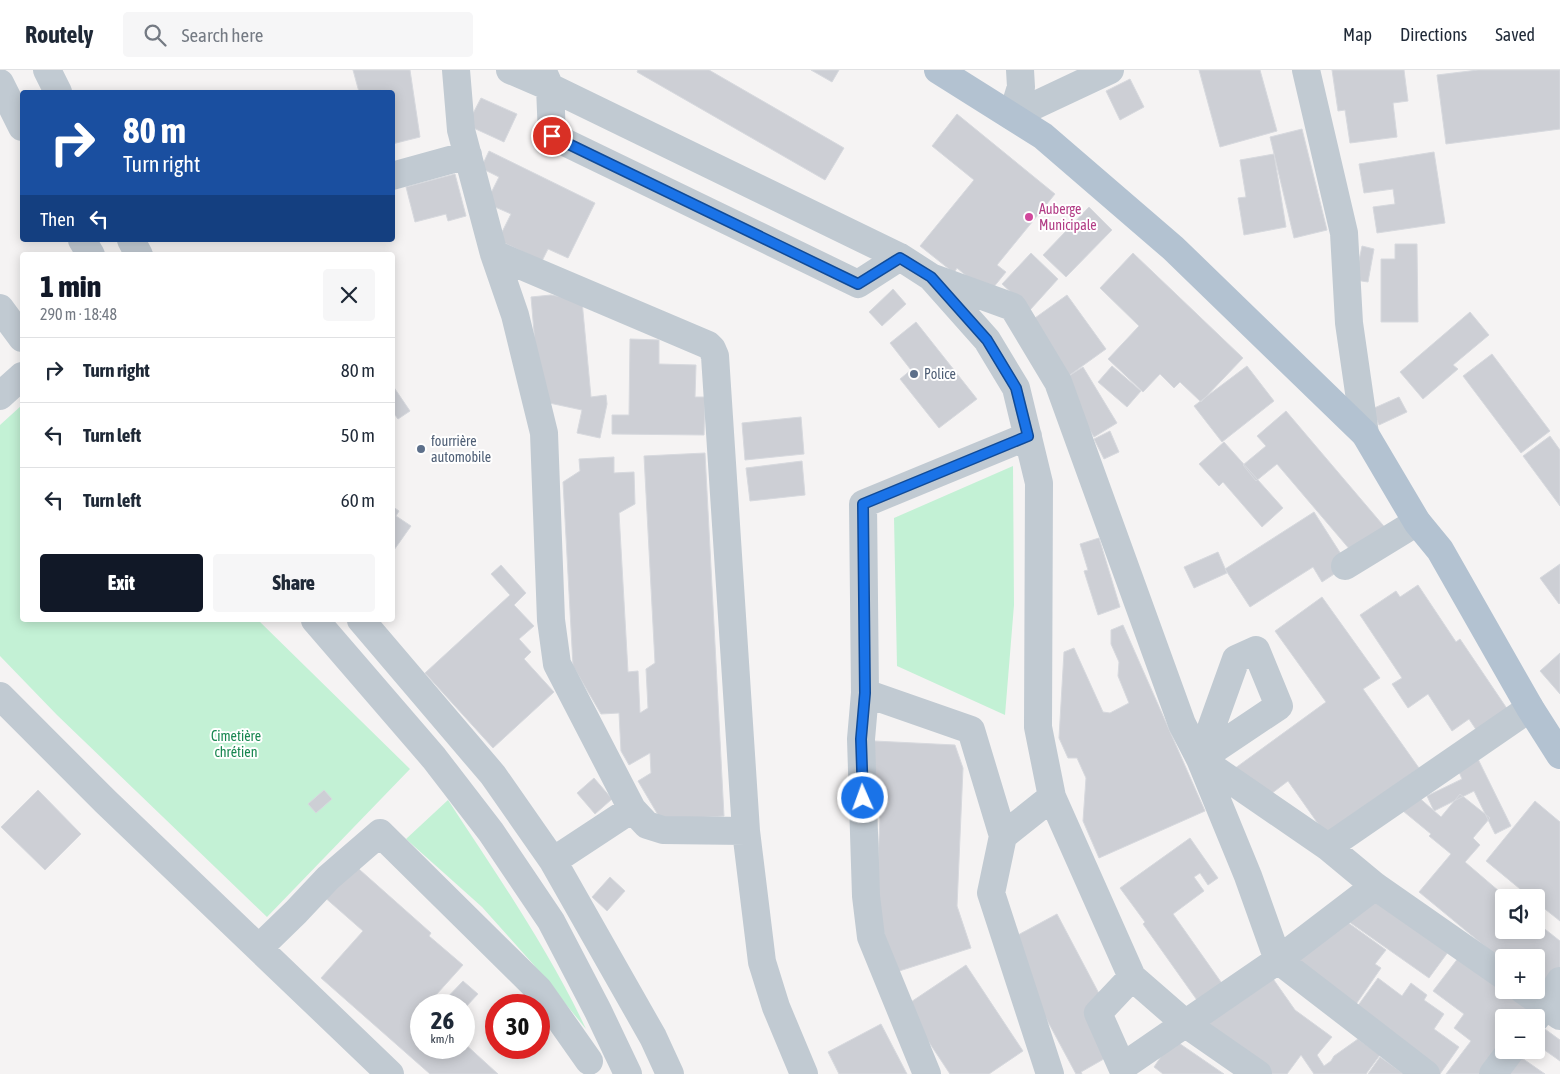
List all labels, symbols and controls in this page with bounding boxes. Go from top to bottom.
search box [123,12,473,57]
text: Routely [25,21,93,48]
icon: search [141,21,169,49]
text: Search here [181,24,263,46]
text: Map [1343,24,1372,45]
text: Directions [1400,24,1467,45]
text: Saved [1495,24,1535,45]
icon: right [40,110,105,175]
text: 80 m [123,110,186,150]
pin [531,115,573,157]
icon: arrive [538,122,566,150]
text: Turn right [123,151,200,177]
place label: Auberge Municipale [1039,201,1097,233]
icon: left [85,205,113,233]
text: Then [40,208,75,230]
marker: Auberge Municipale [1023,211,1035,223]
text: 1 min [40,269,101,303]
button: close [323,269,375,321]
text: 290 m · 18:48 [40,305,117,323]
icon: right [40,356,68,384]
text: Turn right [83,359,150,381]
text: 80 m [341,359,375,381]
place label: Police [924,366,956,382]
marker: Police [908,368,920,380]
icon: left [40,421,68,449]
text: Turn left [83,424,141,446]
text: 50 m [341,424,375,446]
place label: fourrière automobile [431,433,491,465]
marker: fourrière automobile [415,443,427,455]
icon: left [40,486,68,514]
text: Turn left [83,489,141,511]
text: 60 m [341,489,375,511]
button: Exit [40,554,203,612]
button: Share [213,554,375,612]
park label: Cimetière chrétien [211,728,261,760]
position arrow [836,771,888,823]
map controls [1495,889,1545,1059]
button: sound [1495,889,1545,939]
button: + [1495,949,1545,999]
speed limit sign: 30 [485,994,550,1059]
text: 26 [431,1006,454,1034]
button: − [1495,1009,1545,1059]
text: km/h [431,1032,454,1046]

